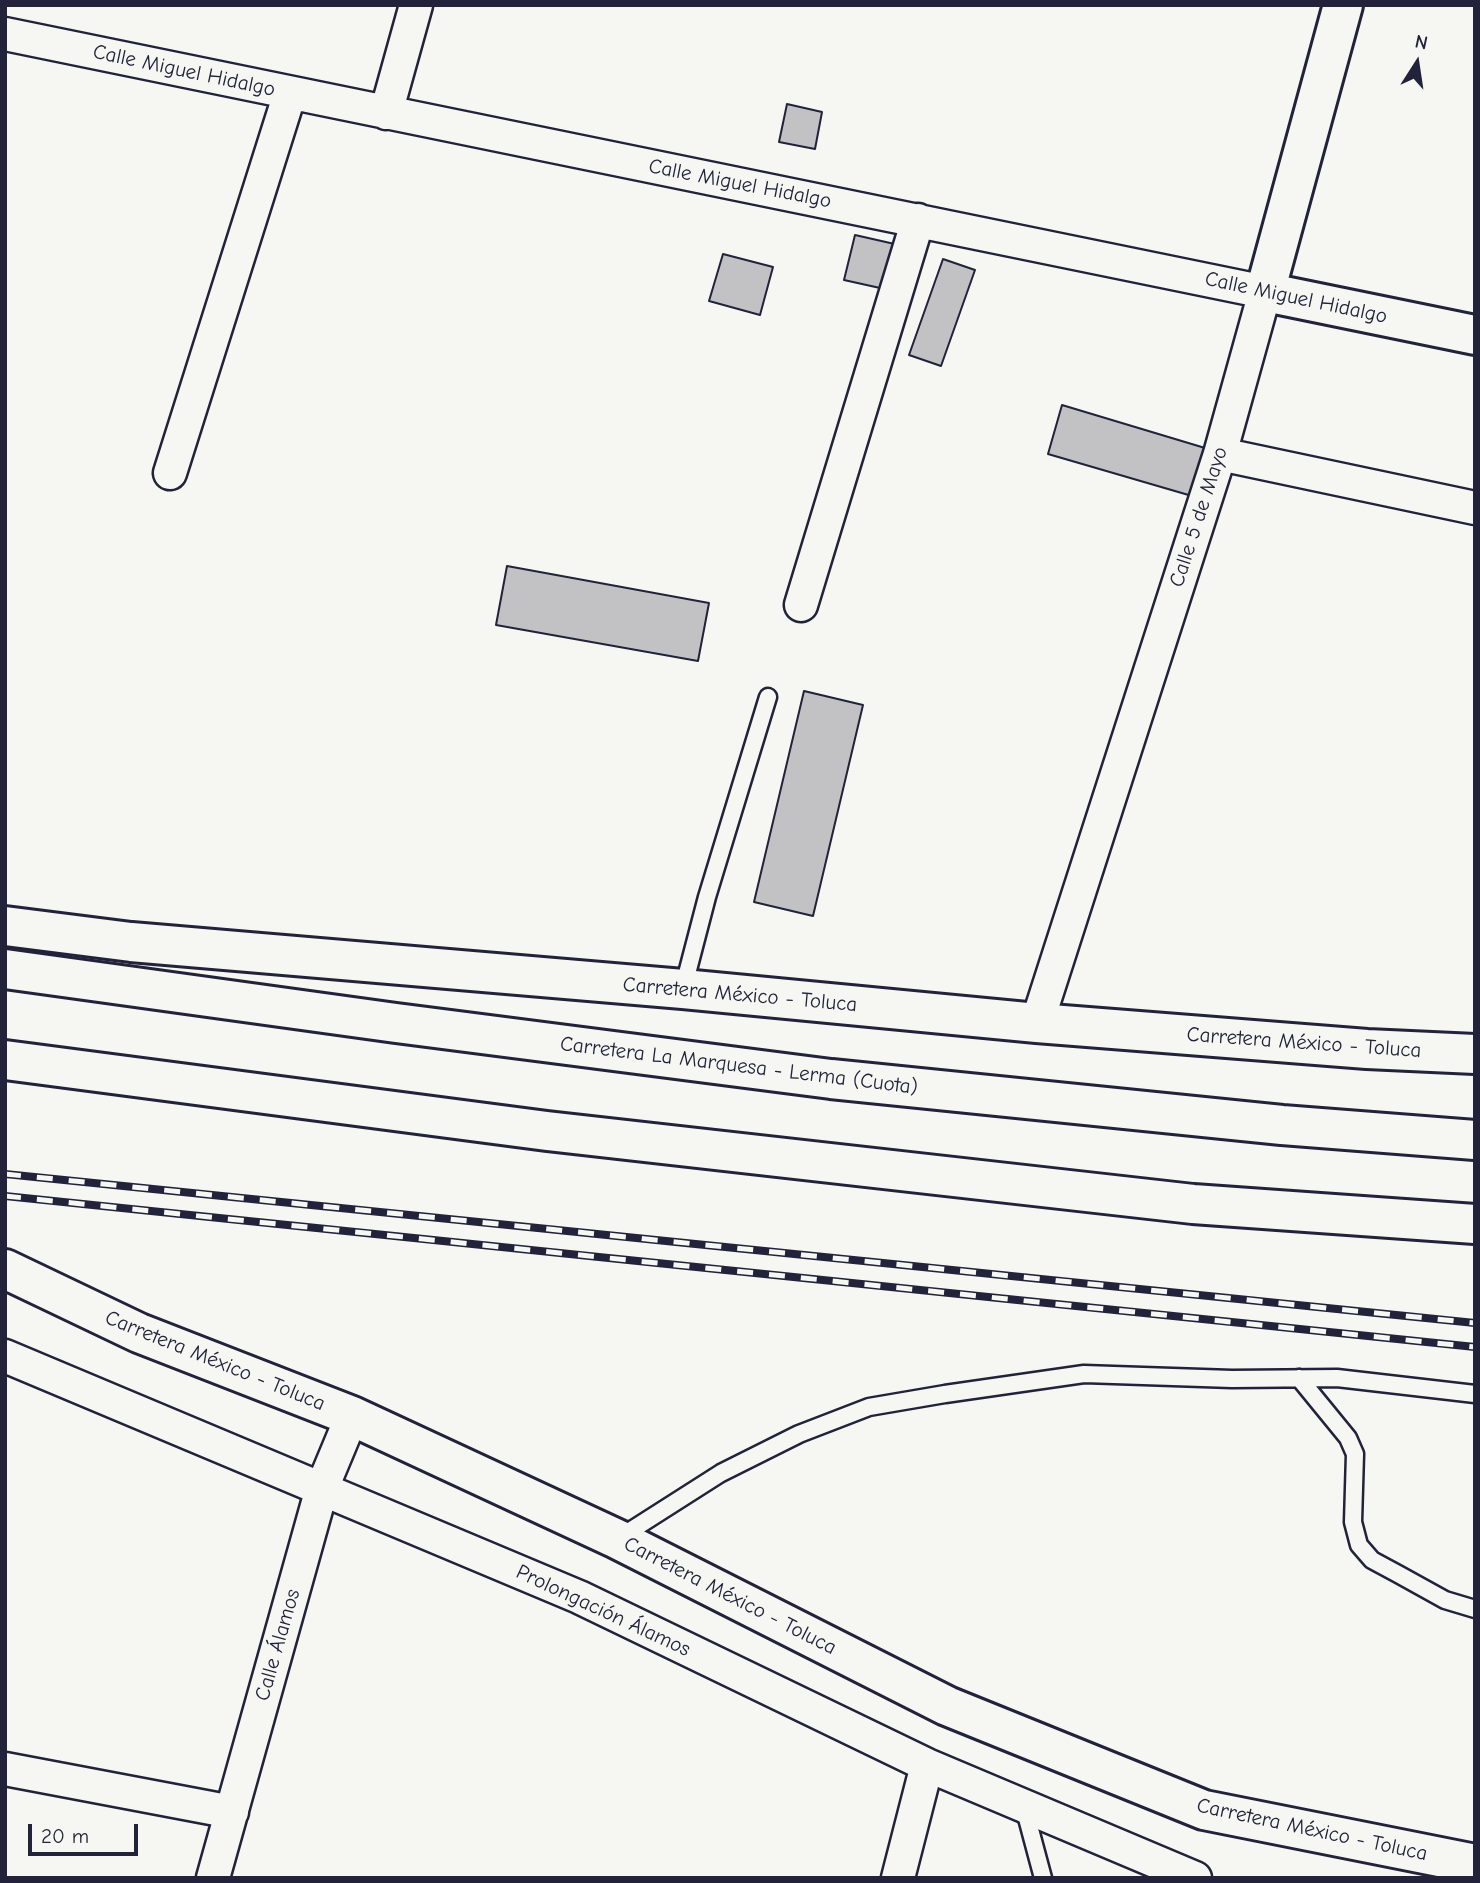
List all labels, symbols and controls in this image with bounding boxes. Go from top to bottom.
north arrow [1382,28,1452,98]
text: N [1413,30,1430,55]
street label: Calle Miguel Hidalgo [91,39,277,103]
street label: Calle Miguel Hidalgo [647,154,833,214]
street label: Calle Miguel Hidalgo [1203,266,1389,330]
street label: Calle 5 de Mayo [1164,444,1234,590]
street label: Carretera México - Toluca [622,972,858,1018]
street label: Carretera México - Toluca [1186,1022,1422,1064]
street label: Carretera La Marquesa - Lerma (Cuota) [559,1032,919,1100]
street label: Carretera México - Toluca [101,1305,329,1417]
street label: Carretera México - Toluca [620,1531,840,1661]
street label: Prolongación Álamos [512,1560,694,1662]
street label: Calle Álamos [250,1586,306,1704]
street label: Carretera México - Toluca [1194,1793,1430,1867]
scale bar [32,1810,142,1854]
text: 20 m [41,1824,89,1848]

